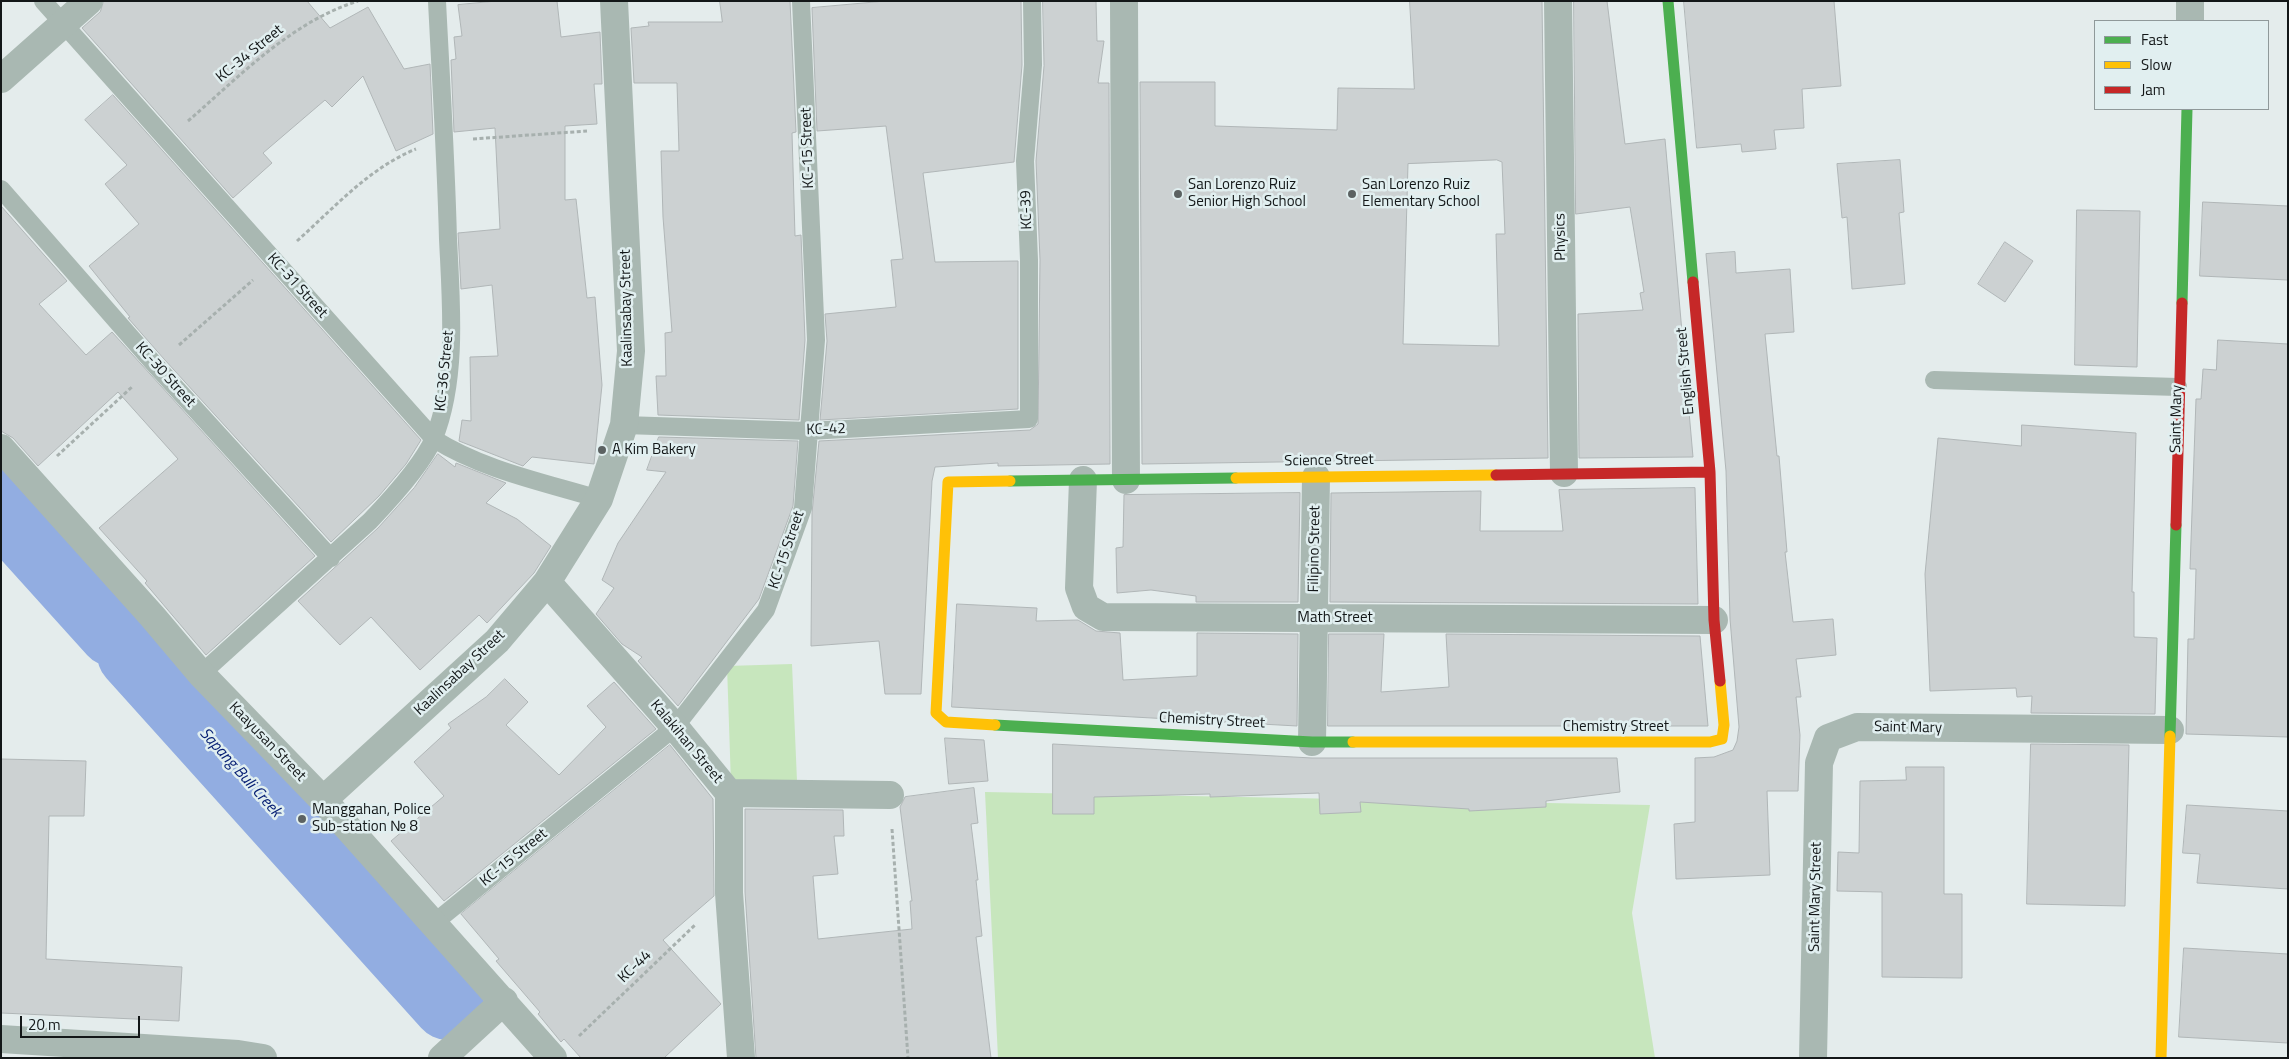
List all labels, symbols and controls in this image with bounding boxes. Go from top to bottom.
legend [2094,20,2269,110]
street label: KC-34 Street [213,21,287,87]
text: Fast [2141,28,2168,51]
text: Slow [2141,53,2172,76]
text: Jam [2141,78,2165,101]
street label: KC-15 Street [798,107,818,189]
place label: San Lorenzo Ruiz Senior High School [1188,176,1306,211]
place label: San Lorenzo Ruiz Elementary School [1362,176,1480,211]
marker: San Lorenzo Ruiz Senior High School [1172,188,1184,200]
marker: San Lorenzo Ruiz Elementary School [1346,188,1358,200]
street label: KC-39 [1017,190,1037,230]
street label: Physics [1552,213,1570,261]
street label: Kaalinsabay Street [617,249,637,367]
street label: KC-31 Street [263,250,331,322]
street label: English Street [1673,326,1699,416]
street label: KC-36 Street [432,330,458,412]
street label: KC-30 Street [131,339,199,411]
street label: Saint Mary [2167,385,2187,453]
street label: KC-42 [806,420,846,440]
place label: A Kim Bakery [612,441,696,459]
marker: A Kim Bakery [596,444,608,456]
street label: Science Street [1284,451,1374,471]
street label: Filipino Street [1305,505,1325,593]
street label: KC-15 Street [765,509,809,591]
street label: Math Street [1297,609,1373,627]
street label: Kaalinsabay Street [411,626,509,720]
street label: Kalakihan Street [646,697,726,787]
street label: Kaayusan Street [225,699,309,785]
street label: Chemistry Street [1158,709,1266,733]
street label: Chemistry Street [1563,718,1669,736]
street label: Saint Mary [1874,718,1942,738]
water label: Sapang Buli Creek [195,725,285,821]
place label: Manggahan, Police Sub-station № 8 [312,801,431,836]
marker: Manggahan, Police Sub-station № 8 [296,813,308,825]
street label: KC-15 Street [477,825,551,891]
street label: Saint Mary Street [1806,842,1826,952]
street label: KC-44 [615,947,655,987]
scale bar [22,1006,142,1038]
text: 20 m [28,1013,61,1036]

